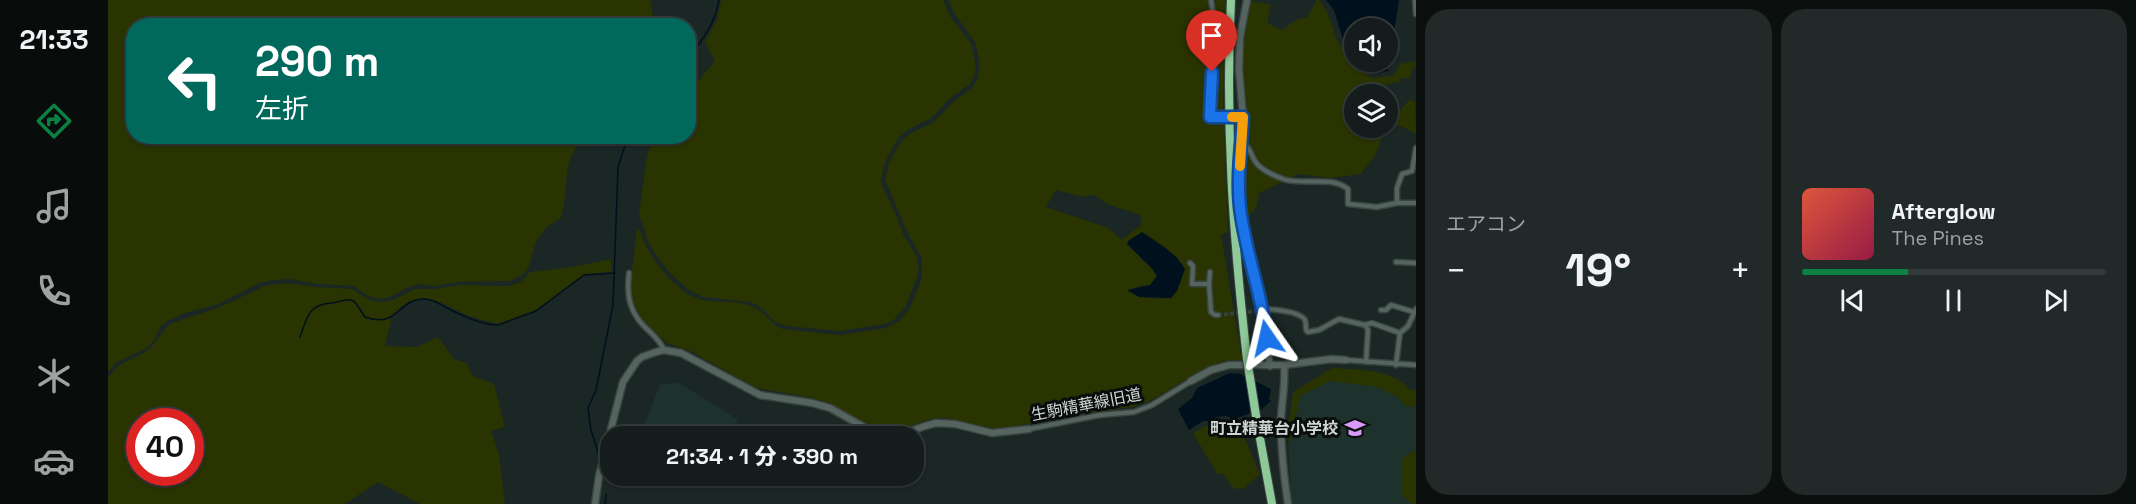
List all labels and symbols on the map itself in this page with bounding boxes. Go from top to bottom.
pin [1186,10,1237,72]
position arrow [1235,306,1299,370]
street label: 生駒精華線旧道 [1029,383,1143,425]
speed limit sign: 40 [126,408,204,486]
school or university icon: 町立精華台小学校 [1343,416,1367,440]
place label: 町立精華台小学校 [1210,418,1338,439]

